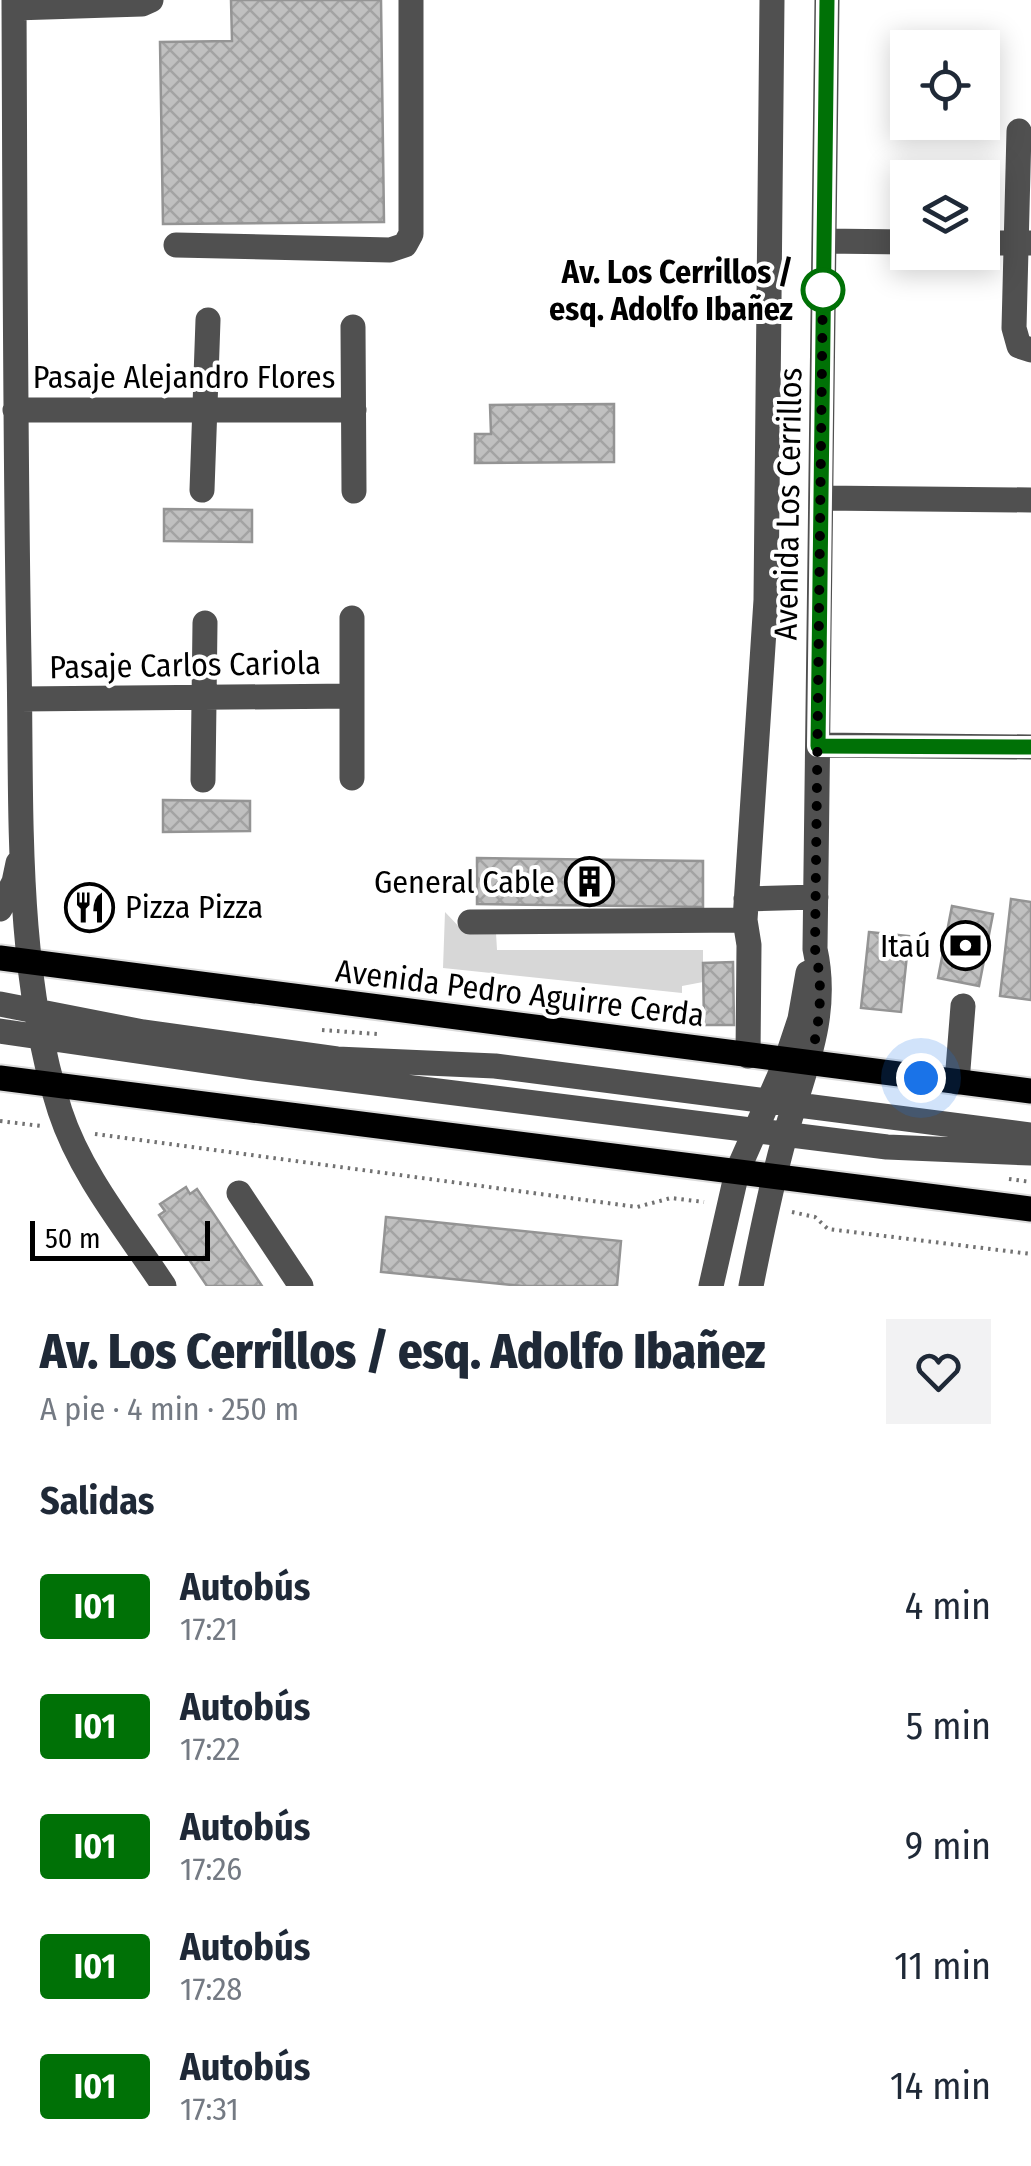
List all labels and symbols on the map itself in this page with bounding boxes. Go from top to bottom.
place label: Av. Los Cerrillos / esq. Adolfo Ibañez [549,253,793,328]
marker: Av. Los Cerrillos / esq. Adolfo Ibañez [802,269,844,311]
street label: Pasaje Alejandro Flores [33,358,335,396]
street label: Avenida Los Cerrillos [767,367,809,641]
street label: Pasaje Carlos Cariola [49,644,321,686]
building icon: General Cable [564,856,616,908]
place label: General Cable [374,863,555,901]
restaurant icon: Pizza Pizza [64,881,116,933]
place label: Pizza Pizza [125,888,263,926]
bank icon: Itaú [940,920,992,972]
place label: Itaú [880,927,931,965]
street label: Avenida Pedro Aguirre Cerda [334,952,706,1034]
your location [896,1053,946,1103]
scale bar [30,1216,210,1260]

